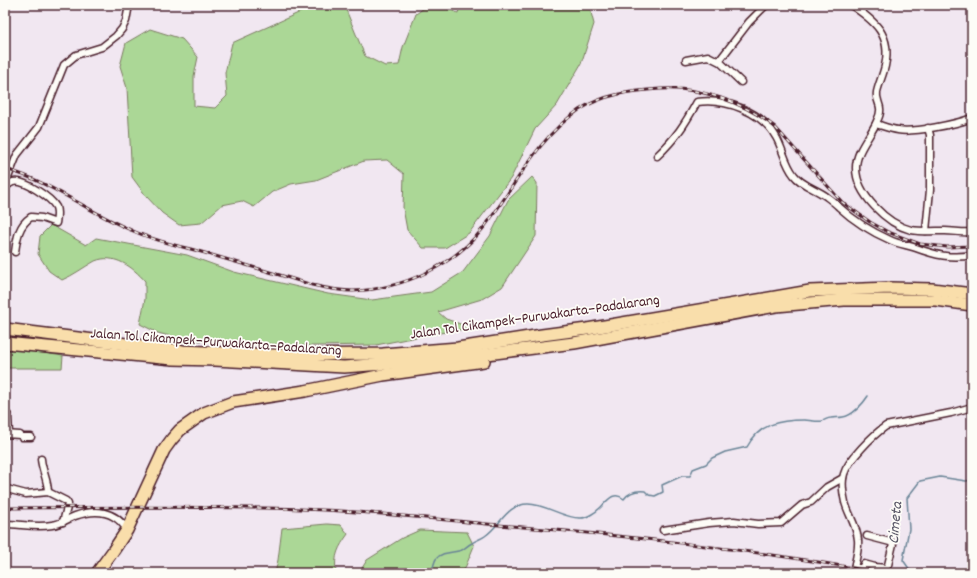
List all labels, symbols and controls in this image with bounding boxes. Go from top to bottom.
street label: Jalan Tol Cikampek–Purwakarta–Padalarang [409,290,661,346]
street label: Jalan Tol Cikampek–Purwakarta–Padalarang [90,323,342,363]
water label: Cimeta [883,499,909,545]

